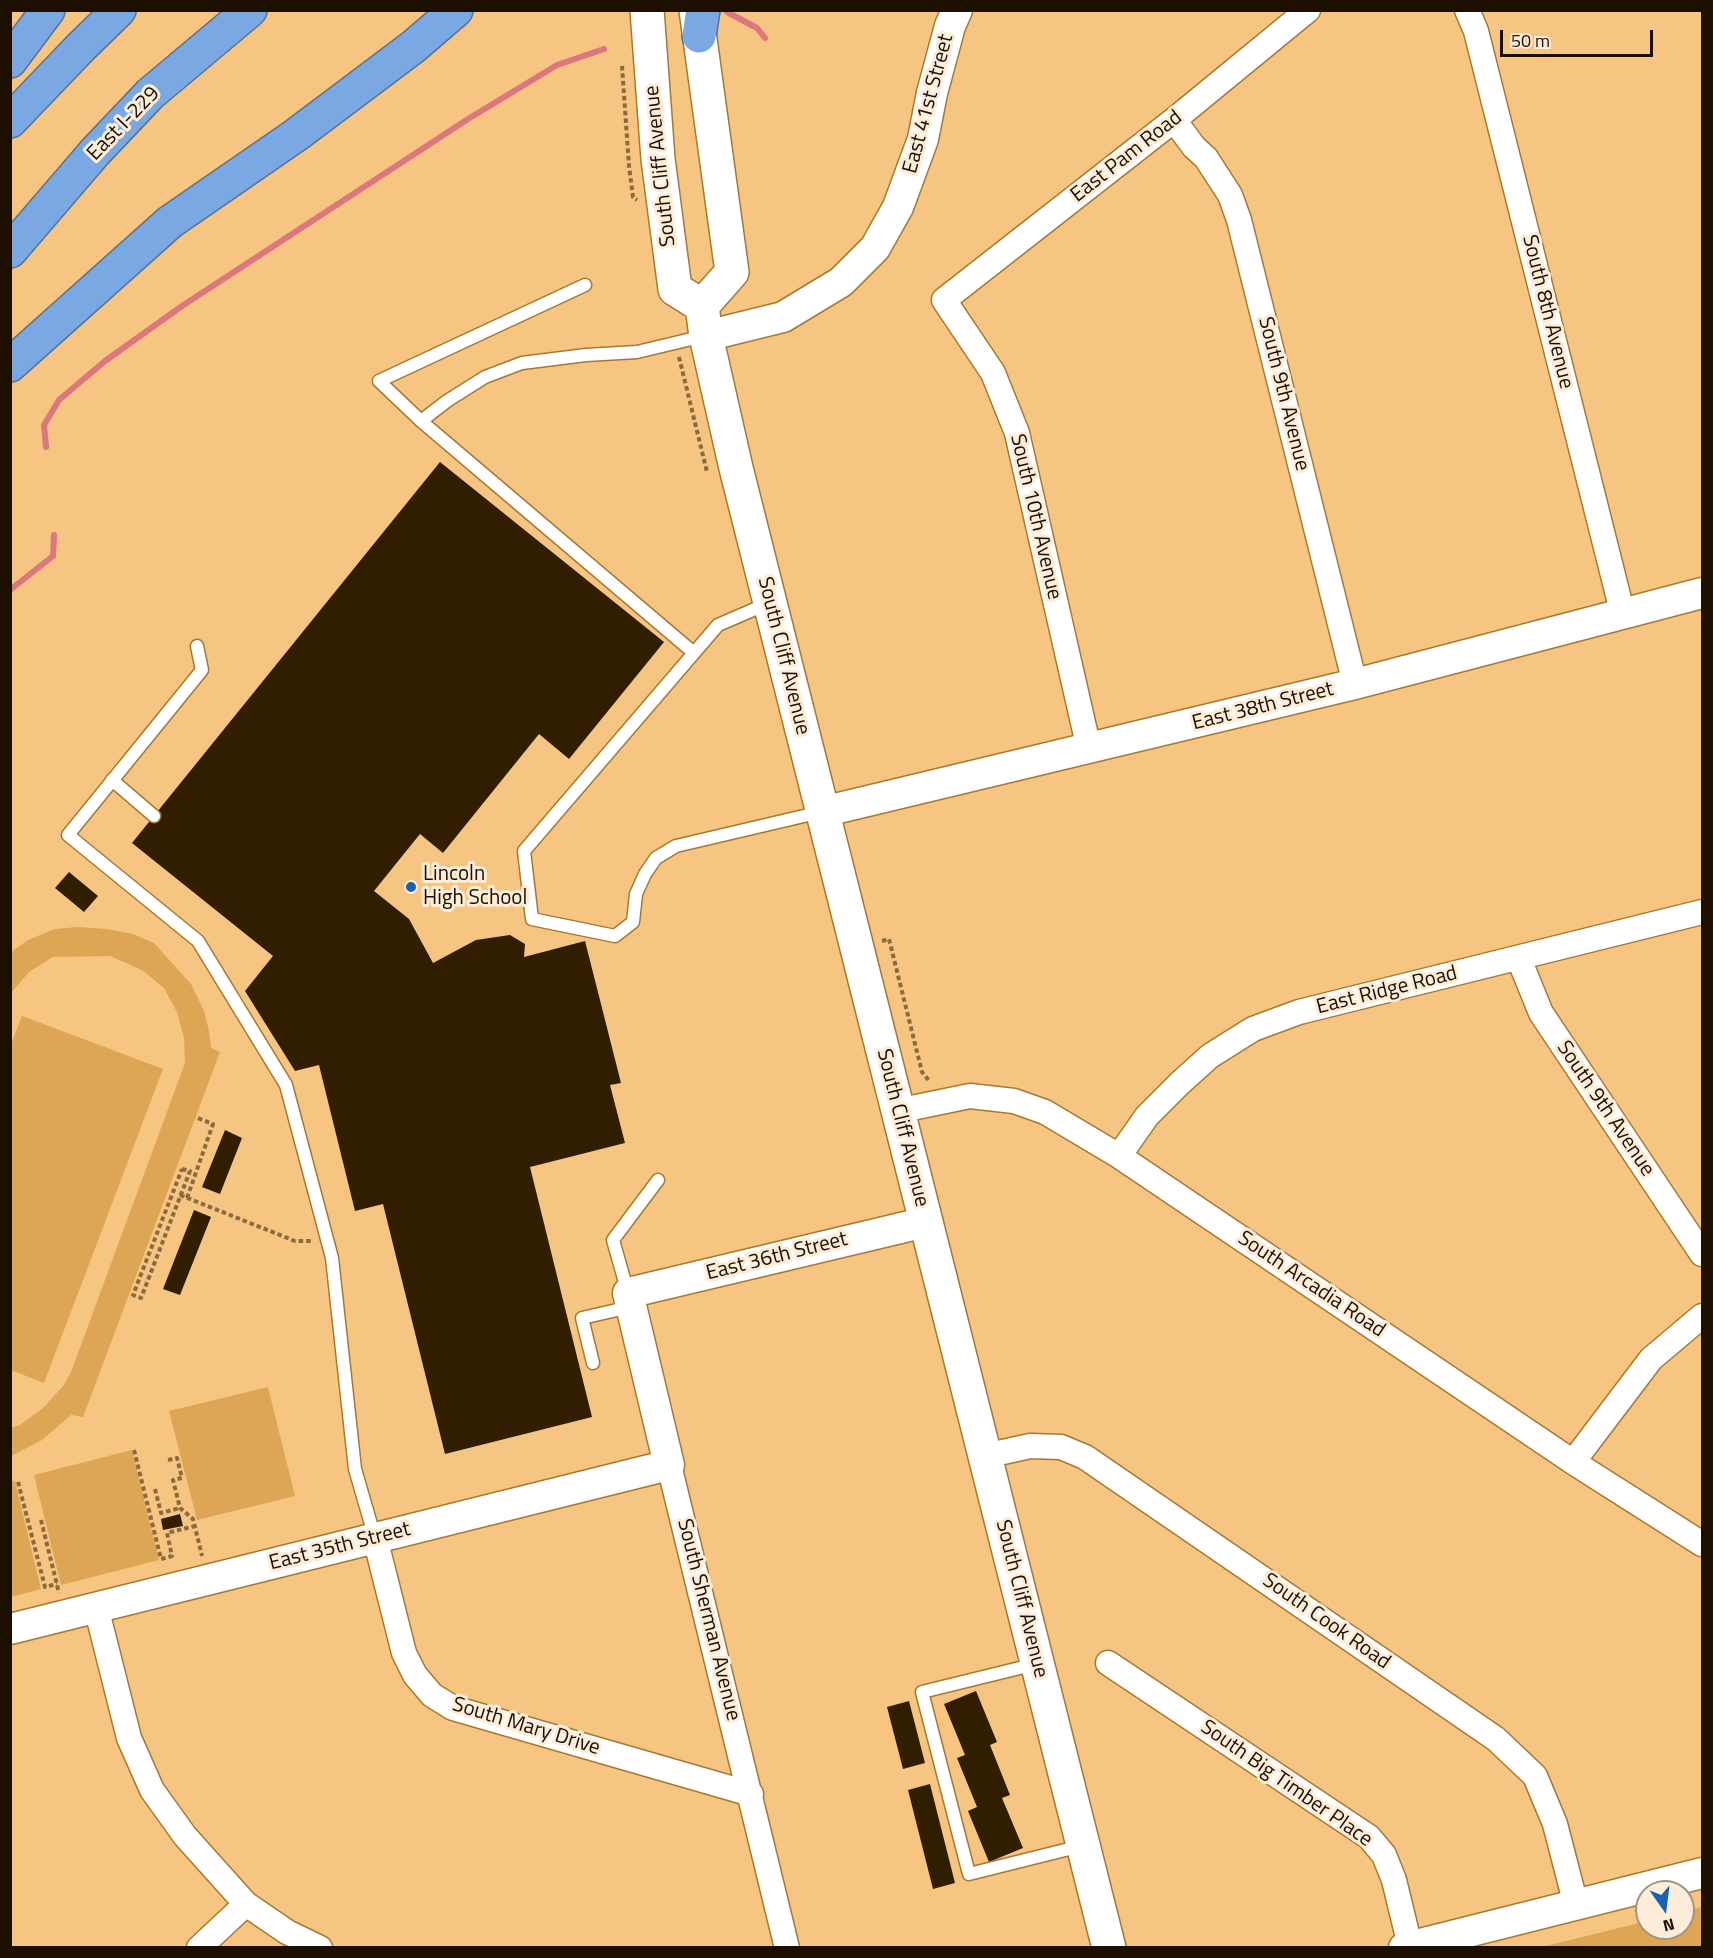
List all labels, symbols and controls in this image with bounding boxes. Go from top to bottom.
scale bar [1503,18,1656,56]
text: 50 m [1511,27,1550,54]
street label: East 41st Street [898,32,960,176]
street label: East I-229 [82,82,166,166]
street label: South Cliff Avenue [640,84,682,248]
street label: East Pam Road [1066,106,1188,208]
street label: South 8th Avenue [1516,232,1578,392]
street label: South 9th Avenue [1252,314,1314,474]
street label: South 10th Avenue [1004,432,1066,602]
street label: South Cliff Avenue [751,574,815,738]
street label: East 38th Street [1190,677,1336,737]
place label: Lincoln High School [423,862,527,912]
marker: Lincoln High School [404,880,418,894]
street label: East Ridge Road [1314,961,1460,1021]
street label: South 9th Avenue [1550,1037,1660,1181]
street label: South Cliff Avenue [870,1046,934,1210]
street label: South Arcadia Road [1232,1226,1390,1344]
street label: East 36th Street [704,1227,850,1287]
street label: South Sherman Avenue [671,1516,745,1724]
street label: East 35th Street [267,1517,413,1577]
street label: South Cliff Avenue [989,1517,1053,1681]
street label: South Cook Road [1257,1569,1395,1675]
street label: South Mary Drive [449,1693,603,1761]
street label: South Big Timber Place [1195,1715,1377,1853]
north arrow [1635,1880,1695,1940]
text: N [1661,1913,1677,1939]

